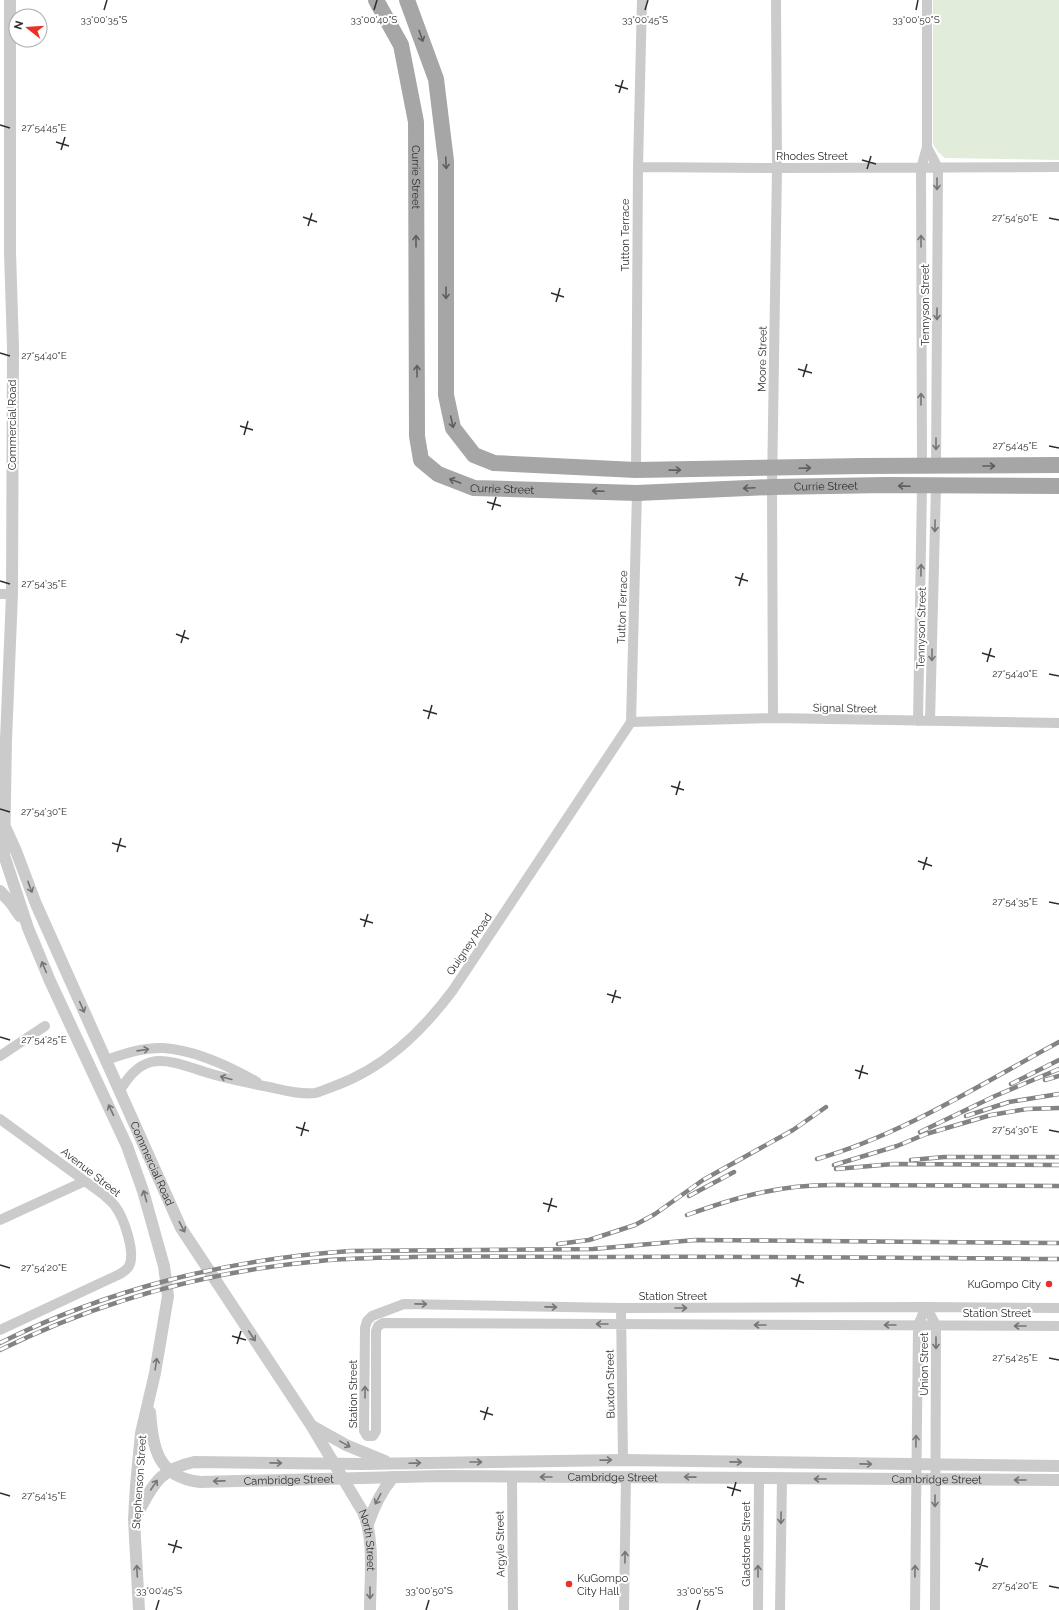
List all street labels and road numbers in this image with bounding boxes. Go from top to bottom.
street label: Currie Street [409,145,422,209]
street label: Rhodes Street [776,150,848,163]
street label: Tutton Terrace [619,198,632,272]
street label: Tennyson Street [919,264,932,346]
street label: Moore Street [755,326,770,392]
street label: Commercial Road [6,379,19,470]
street label: Currie Street [794,479,858,494]
street label: Currie Street [468,481,535,497]
street label: Tutton Terrace [615,570,630,644]
street label: Tennyson Street [914,587,929,669]
street label: Signal Street [813,701,878,716]
street label: Quigney Road [444,911,495,978]
street label: Commercial Road [127,1119,176,1208]
street label: Avenue Street [58,1145,123,1200]
street label: Station Street [639,1290,708,1303]
street label: Station Street [963,1307,1032,1320]
street label: Union Street [918,1332,931,1396]
street label: Buxton Street [603,1349,618,1419]
street label: Station Street [347,1359,360,1428]
street label: Stephenson Street [130,1434,149,1530]
street label: Cambridge Street [568,1471,658,1484]
street label: Cambridge Street [243,1473,334,1488]
street label: Cambridge Street [892,1473,982,1487]
street label: Gladstone Street [740,1501,753,1587]
street label: North Street [356,1508,377,1571]
street label: Argyle Street [493,1510,508,1577]

